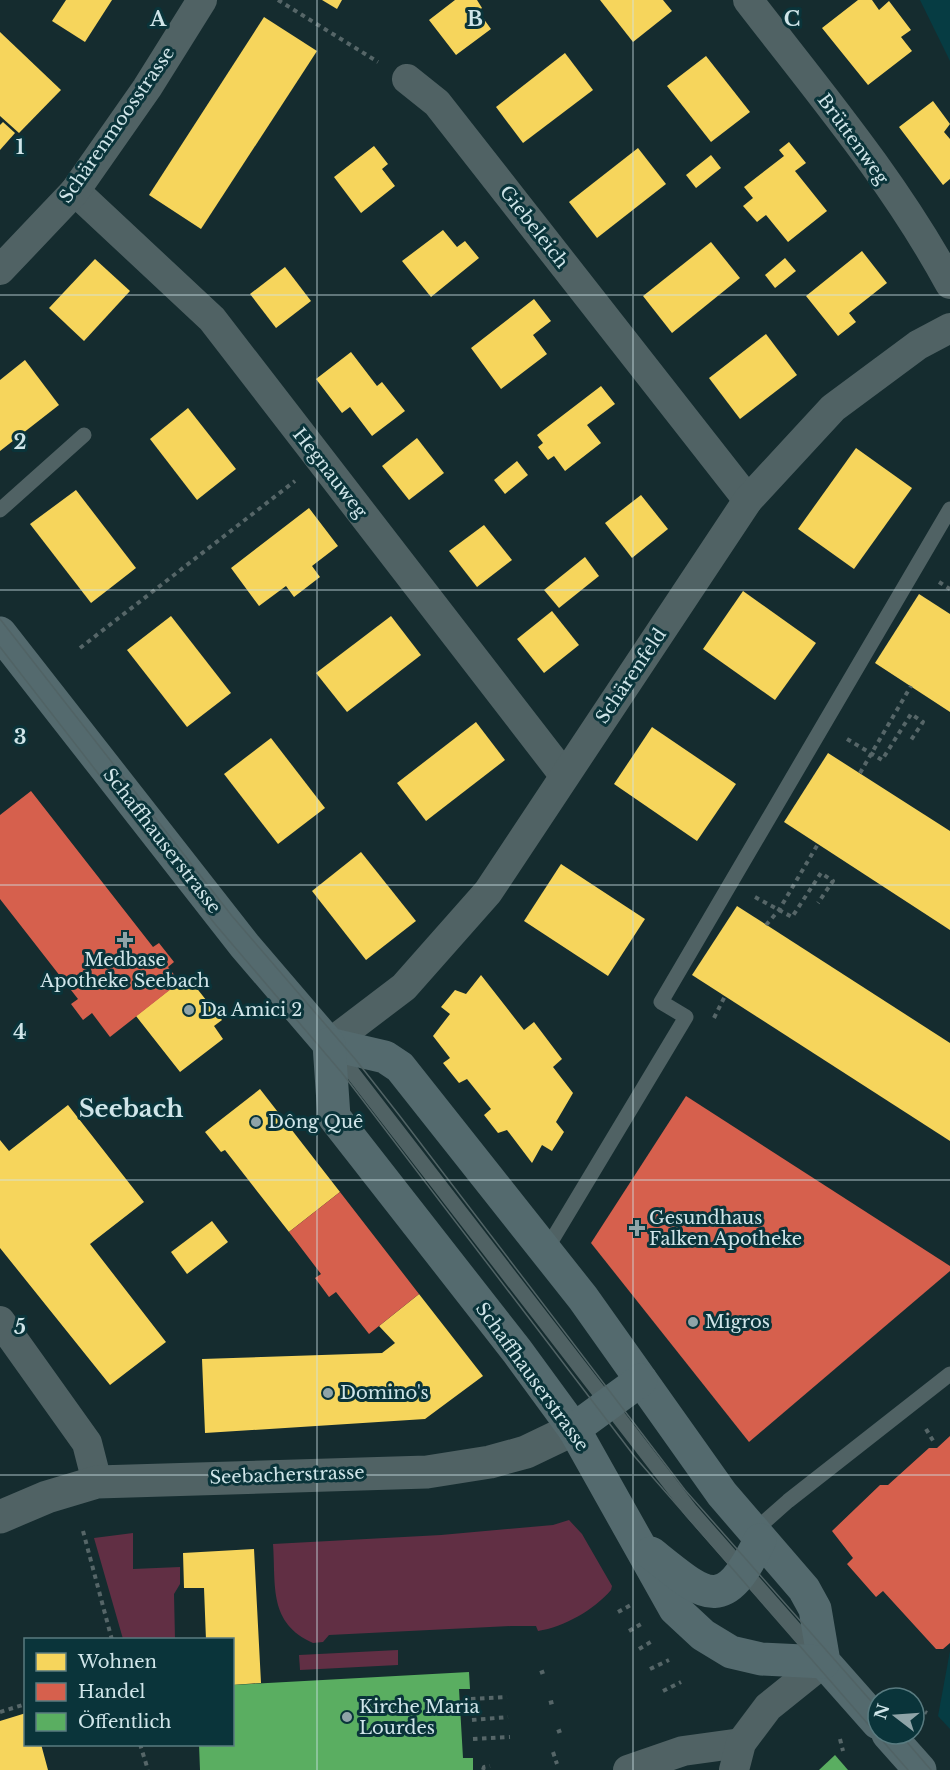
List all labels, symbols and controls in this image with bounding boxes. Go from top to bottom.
text: A [149,7,167,31]
text: B [467,7,483,31]
text: C [784,7,800,31]
street label: Schärenmoosstrasse [55,43,179,207]
street label: Brüttenweg [813,89,893,189]
text: 1 [16,135,25,159]
street label: Giebeleich [495,181,573,273]
street label: Hegnauweg [288,424,372,522]
text: 2 [13,430,27,454]
street label: Schärenfeld [591,624,671,728]
text: 3 [14,725,26,749]
street label: Schaffhauserstrasse [98,764,226,918]
marker: Medbase Apotheke Seebach [118,933,132,947]
place label: Medbase Apotheke Seebach [39,949,210,992]
place label: Da Amici 2 [201,999,302,1021]
marker: Da Amici 2 [182,1003,196,1017]
text: 4 [13,1020,27,1044]
district label: Seebach [79,1094,183,1123]
place label: Dông Quê [268,1111,363,1133]
marker: Dông Quê [249,1115,263,1129]
place label: Gesundhaus Falken Apotheke [649,1207,802,1250]
marker: Gesundhaus Falken Apotheke [630,1221,644,1235]
street label: Schaffhauserstrasse [471,1298,593,1456]
place label: Migros [705,1311,770,1333]
text: 5 [14,1315,26,1339]
marker: Migros [686,1315,700,1329]
place label: Domino's [340,1382,429,1404]
marker: Domino's [321,1386,335,1400]
street label: Seebacherstrasse [209,1461,365,1489]
legend [24,1638,234,1746]
text: Wohnen [77,1651,157,1673]
text: Handel [78,1681,145,1703]
north arrow [866,1686,926,1746]
place label: Kirche Maria Lourdes [359,1696,479,1739]
text: N [870,1701,893,1722]
text: Öffentlich [78,1710,172,1733]
marker: Kirche Maria Lourdes [340,1710,354,1724]

